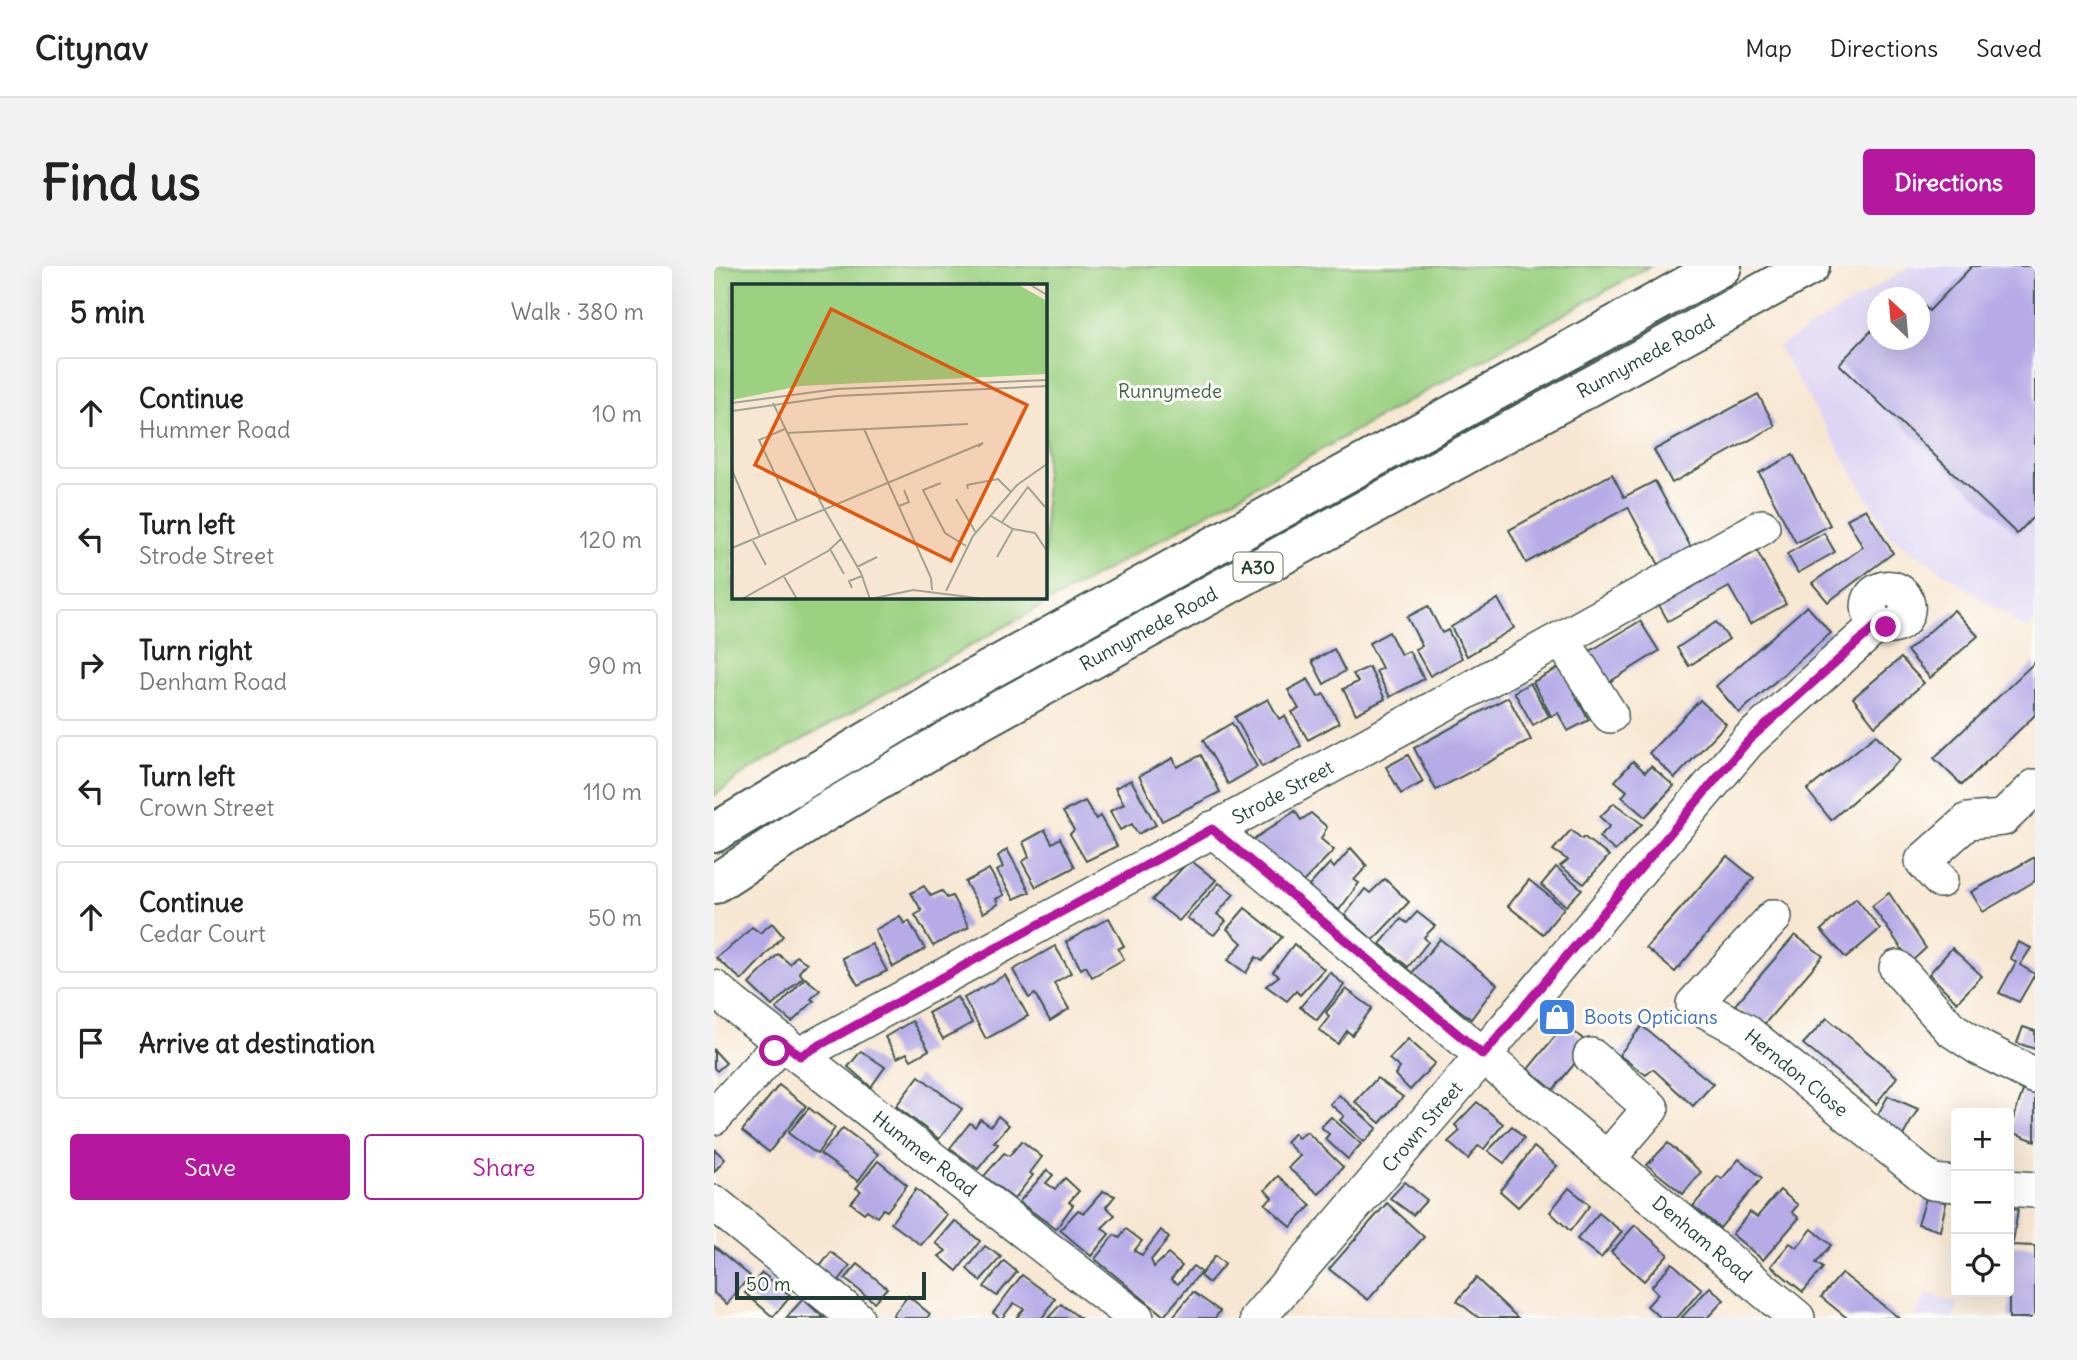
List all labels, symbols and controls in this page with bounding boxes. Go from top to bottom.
text: Citynav [35,27,148,69]
text: Map [1745,33,1792,63]
text: Directions [1830,33,1938,63]
text: Saved [1976,33,2042,63]
button: Directions [1863,149,2035,215]
text: Find us [42,152,200,213]
inset map [732,284,1046,598]
north arrow [1867,287,1930,350]
text: 5 min [70,293,145,331]
text: Walk · 380 m [511,297,644,326]
street label: Runnymede Road [1573,309,1718,403]
park label: Runnymede [1118,379,1222,403]
text: Continue [139,382,244,415]
icon: ahead [72,394,110,432]
text: 10 m [592,399,642,428]
text: Hummer Road [139,415,290,444]
text: Turn left [139,508,235,541]
icon: left [72,520,110,558]
text: 120 m [579,525,642,554]
text: Strode Street [139,541,274,570]
road number: A30 [1234,552,1282,582]
street label: Runnymede Road [1075,581,1221,676]
route end [1870,611,1901,642]
text: Turn right [139,634,252,667]
icon: right [72,646,110,684]
text: 90 m [588,651,642,680]
text: Denham Road [139,667,287,696]
street label: Strode Street [1228,755,1337,829]
text: Turn left [139,760,235,793]
icon: left [72,772,110,810]
text: 110 m [583,777,642,806]
text: Crown Street [139,793,274,822]
text: Continue [139,886,244,919]
icon: ahead [72,898,110,936]
text: 50 m [588,903,642,932]
text: Cedar Court [139,919,266,948]
shop icon: Boots Opticians [1536,996,1578,1038]
place label: Boots Opticians [1584,1005,1718,1029]
icon: arrive [72,1024,110,1062]
street label: Herndon Close [1740,1024,1853,1122]
text: Arrive at destination [139,1027,375,1060]
route start [759,1035,790,1066]
street label: Crown Street [1376,1076,1468,1177]
street label: Hummer Road [868,1105,982,1201]
map controls [1951,1108,2014,1297]
button: + [1951,1108,2014,1171]
button: Save [70,1134,350,1200]
button: Share [364,1134,644,1200]
button: − [1951,1171,2014,1234]
street label: Denham Road [1648,1190,1757,1287]
button: locate [1951,1234,2014,1297]
scale bar [735,1269,926,1301]
text: 50 m [746,1272,791,1296]

